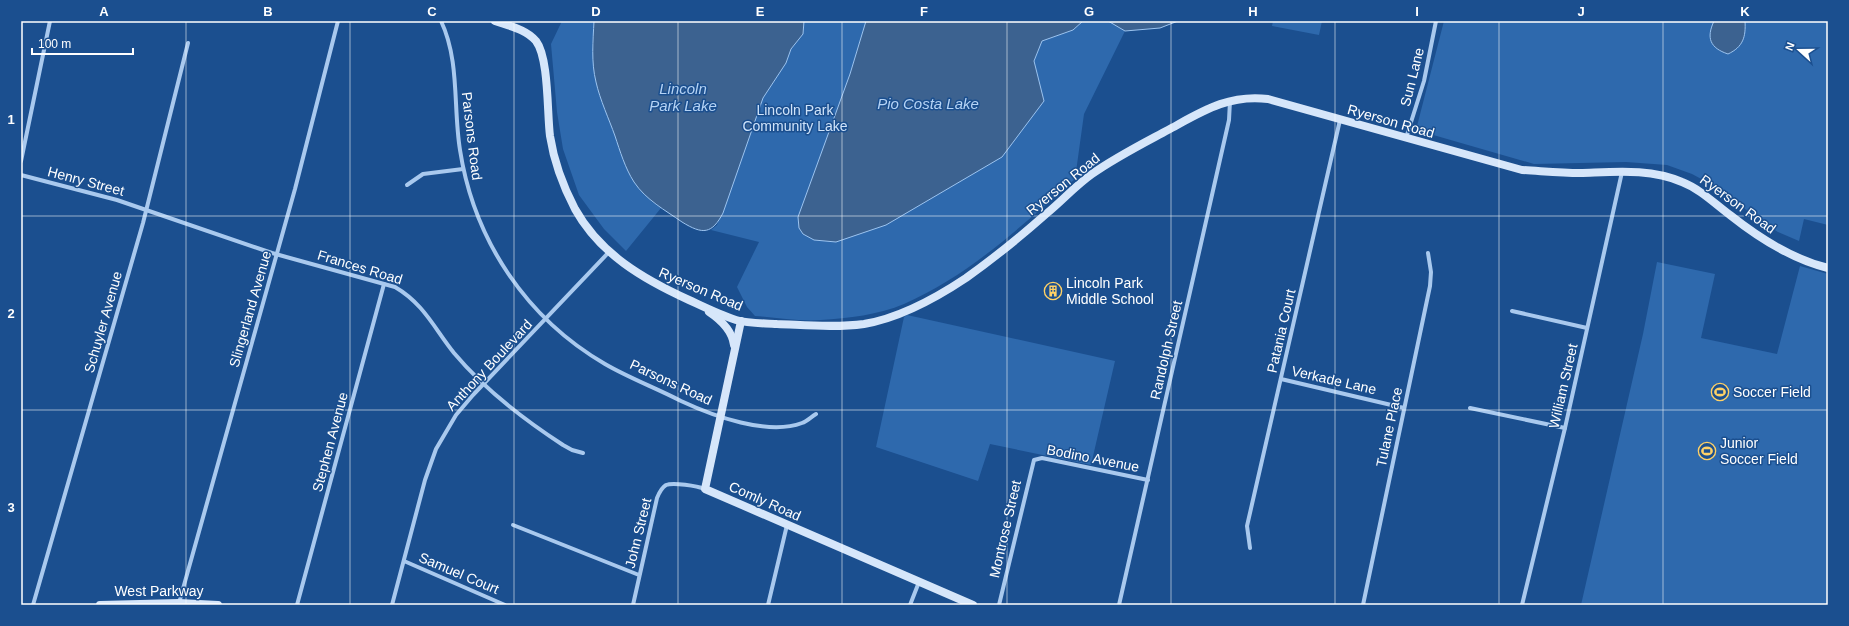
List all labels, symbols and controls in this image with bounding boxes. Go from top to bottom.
text: A [99,4,109,19]
text: B [263,4,273,19]
text: C [427,4,437,19]
text: D [591,4,601,19]
text: E [756,4,765,19]
text: F [920,4,928,19]
text: G [1084,4,1094,19]
text: H [1248,4,1258,19]
text: I [1415,4,1419,19]
text: J [1577,4,1585,19]
text: K [1740,4,1750,19]
scale bar [32,30,133,56]
north arrow [1779,30,1819,70]
text: 100 m [38,37,71,51]
text: N [1783,41,1797,52]
street label: Sun Lane [1397,46,1427,108]
water label: Lincoln Park Lake [649,80,717,114]
street label: Parsons Road [459,91,485,181]
water label: Pio Costa Lake [877,95,979,112]
street label: Ryerson Road [1346,101,1436,141]
park label: Lincoln Park Community Lake [742,102,848,134]
text: 1 [7,112,15,127]
street label: Ryerson Road [1023,150,1103,218]
street label: Henry Street [46,163,126,199]
street label: Ryerson Road [1697,171,1779,237]
street label: Frances Road [316,246,404,288]
street label: Slingerland Avenue [226,249,274,369]
street label: Ryerson Road [657,264,745,314]
street label: Schuyler Avenue [81,269,125,375]
place label: Lincoln Park Middle School [1066,275,1154,307]
building icon: Lincoln Park Middle School [1043,281,1063,301]
street label: Patania Court [1264,287,1298,375]
street label: Randolph Street [1147,299,1185,401]
text: 2 [7,306,15,321]
street label: Anthony Boulevard [443,316,535,414]
street label: William Street [1545,342,1581,430]
street label: Parsons Road [627,356,715,408]
street label: Verkade Lane [1290,362,1378,398]
sports icon: Soccer Field [1710,382,1730,402]
place label: Soccer Field [1733,384,1811,400]
street label: Tulane Place [1373,385,1405,468]
street label: Stephen Avenue [309,390,351,494]
place label: Junior Soccer Field [1720,435,1798,467]
street label: Bodino Avenue [1045,441,1141,475]
sports icon: Junior Soccer Field [1697,441,1717,461]
street label: Comly Road [727,478,803,524]
street label: Montrose Street [986,479,1024,579]
street label: John Street [622,496,654,570]
text: 3 [7,500,15,515]
street label: Samuel Court [416,549,502,597]
street label: West Parkway [114,583,204,599]

